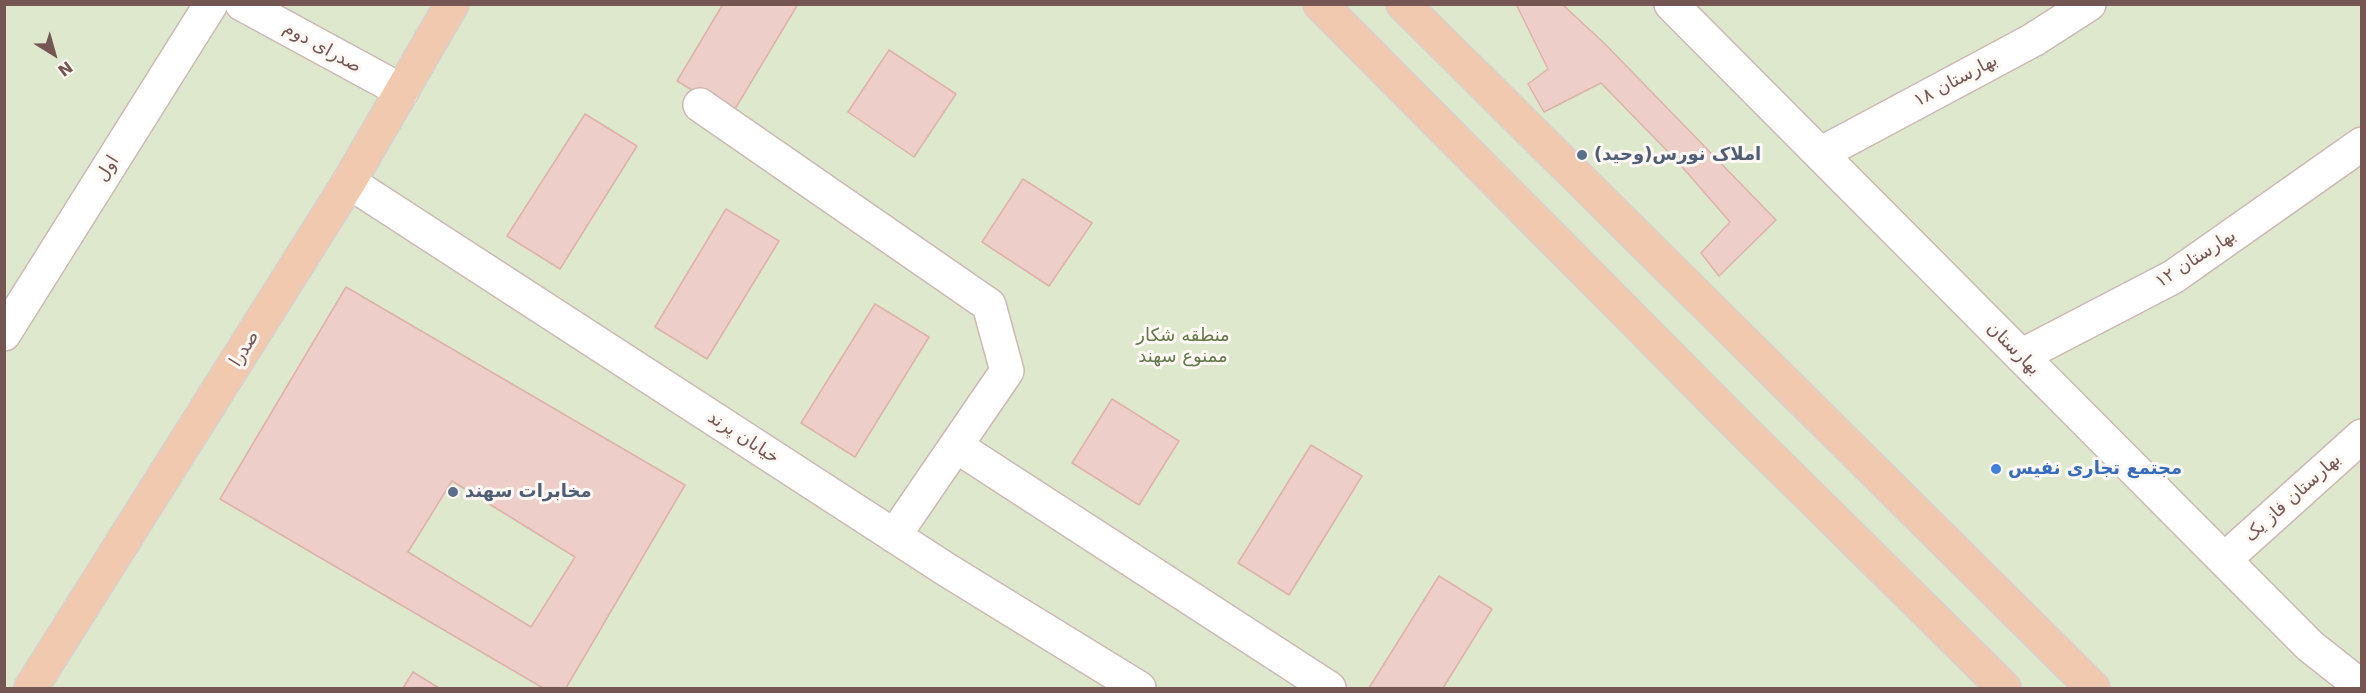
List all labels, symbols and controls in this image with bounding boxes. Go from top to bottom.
street label: صدرای دوم [279,18,365,78]
north arrow [24,24,84,84]
street label: بهارستان ۱۸ [1910,50,2002,112]
text: N [54,57,76,80]
place label: املاک نورس(وحید) [1594,144,1761,166]
marker: املاک نورس(وحید) [1575,148,1589,162]
street label: اول [92,152,124,186]
street label: بهارستان ۱۲ [2152,225,2240,293]
street label: بهارستان [1982,318,2044,380]
park label: منطقه شکار ممنوع سهند [1136,325,1230,368]
street label: صدرا [226,327,264,371]
street label: خیابان پرند [703,407,783,469]
street label: بهارستان فاز یک [2240,449,2346,547]
place label: مجتمع تجاری نفیس [2008,458,2182,480]
marker: مجتمع تجاری نفیس [1989,462,2003,476]
place label: مخابرات سهند [465,481,592,503]
marker: مخابرات سهند [446,485,460,499]

